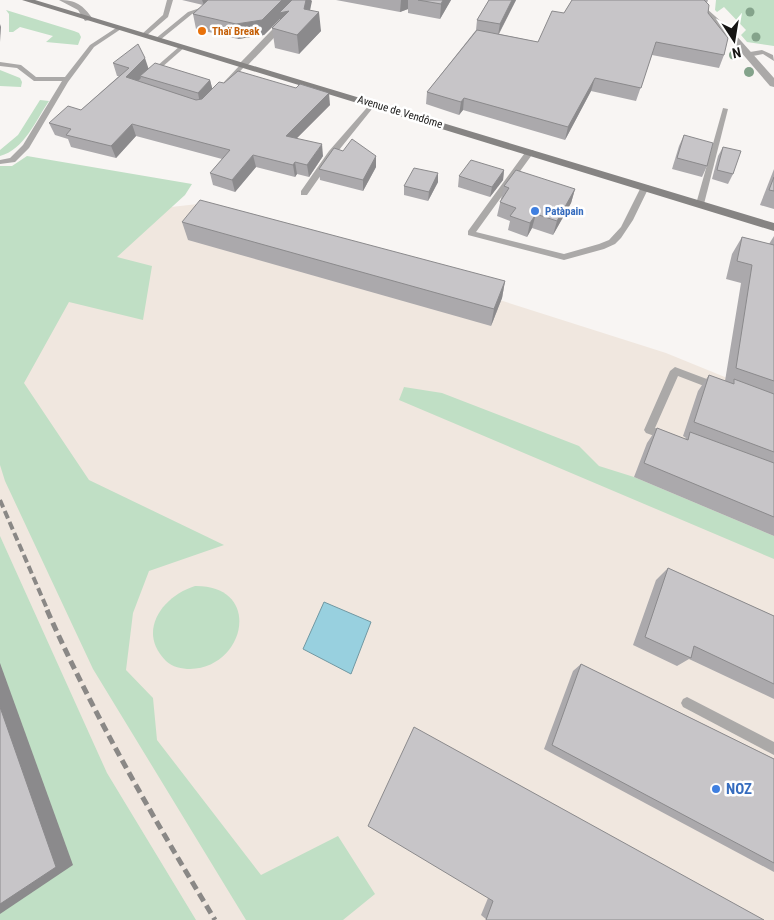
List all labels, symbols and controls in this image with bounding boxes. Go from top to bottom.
north arrow [709,15,759,65]
marker: Thaï Break [196,25,208,37]
place label: Thaï Break [212,25,260,38]
text: N [731,44,743,61]
street label: Avenue de Vendôme [356,93,444,131]
marker: Patàpain [529,205,541,217]
place label: Patàpain [545,205,584,218]
place label: NOZ [726,780,752,798]
marker: NOZ [710,783,722,795]

